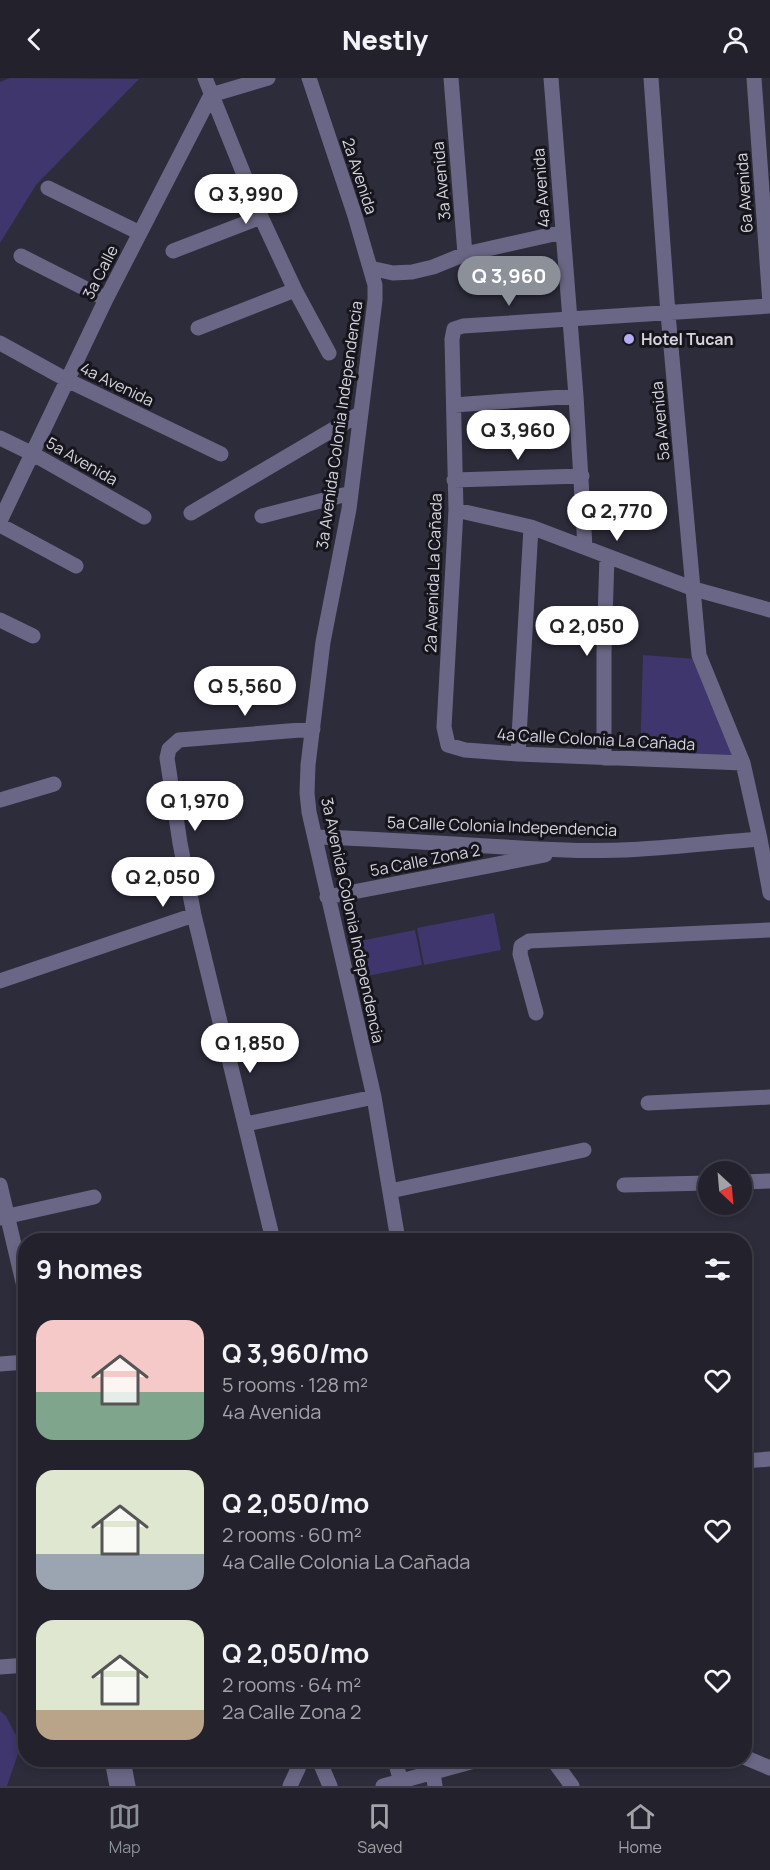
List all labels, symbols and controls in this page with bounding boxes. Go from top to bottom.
text: Nestly [342,21,428,58]
icon: back [18,23,51,56]
icon: person [719,23,752,56]
street label: 2a Avenida [337,135,383,217]
street label: 3a Avenida [427,141,455,221]
street label: 4a Avenida [527,148,555,228]
street label: 6a Avenida [730,152,758,234]
pin: Q 3,990 [191,174,301,225]
text: Q 3,990 [209,180,283,207]
street label: 3a Calle [77,241,123,303]
pin: Q 3,960 [454,256,564,307]
text: Q 3,960 [472,262,546,289]
street label: 3a Avenida Colonia Independencia [311,299,367,551]
place label: Hotel Tucan [641,328,733,350]
marker: Hotel Tucan [622,332,636,346]
street label: 4a Avenida [76,357,158,411]
street label: 5a Avenida [646,381,674,461]
pin: Q 3,960 [463,410,573,461]
text: Q 3,960 [481,416,555,443]
street label: 5a Avenida [42,432,122,490]
pin: Q 2,770 [562,491,672,542]
street label: 2a Avenida La Cañada [419,493,447,653]
text: Q 2,770 [581,497,653,524]
pin: Q 2,050 [532,606,642,657]
text: Q 2,050 [549,612,625,639]
pin: Q 5,560 [190,666,300,717]
text: Q 5,560 [208,672,282,699]
street label: 4a Calle Colonia La Cañada [496,723,696,755]
pin: Q 1,970 [140,781,250,832]
text: Q 1,970 [160,787,230,814]
street label: 3a Avenida Colonia Independencia [316,795,390,1045]
street label: 5a Calle Colonia Independencia [387,811,617,841]
street label: 5a Calle Zona 2 [368,839,482,881]
pin: Q 2,050 [108,857,218,908]
text: Q 2,050 [125,863,201,890]
pin: Q 1,850 [195,1023,305,1074]
text: Q 1,850 [215,1029,285,1056]
north arrow [698,1161,752,1215]
map controls [698,1161,752,1215]
text: 9 homes [36,1251,143,1287]
icon: filters [701,1253,734,1286]
text: Q 3,960/mo [222,1335,369,1371]
icon: home [84,1344,156,1416]
icon: heart [701,1364,734,1397]
text: 5 rooms · 128 m² [222,1371,368,1398]
text: 4a Avenida [222,1398,321,1425]
text: Q 2,050/mo [222,1485,369,1521]
icon: home [84,1494,156,1566]
icon: heart [701,1514,734,1547]
text: 2 rooms · 60 m² [222,1521,362,1548]
text: 4a Calle Colonia La Cañada [222,1548,470,1575]
text: Q 2,050/mo [222,1635,369,1671]
icon: home [84,1644,156,1716]
icon: heart [701,1664,734,1697]
text: 2 rooms · 64 m² [222,1671,361,1698]
text: 2a Calle Zona 2 [222,1698,361,1725]
tab: Map [108,1800,141,1858]
tab: Saved [357,1800,402,1858]
tab: Home [619,1800,662,1858]

